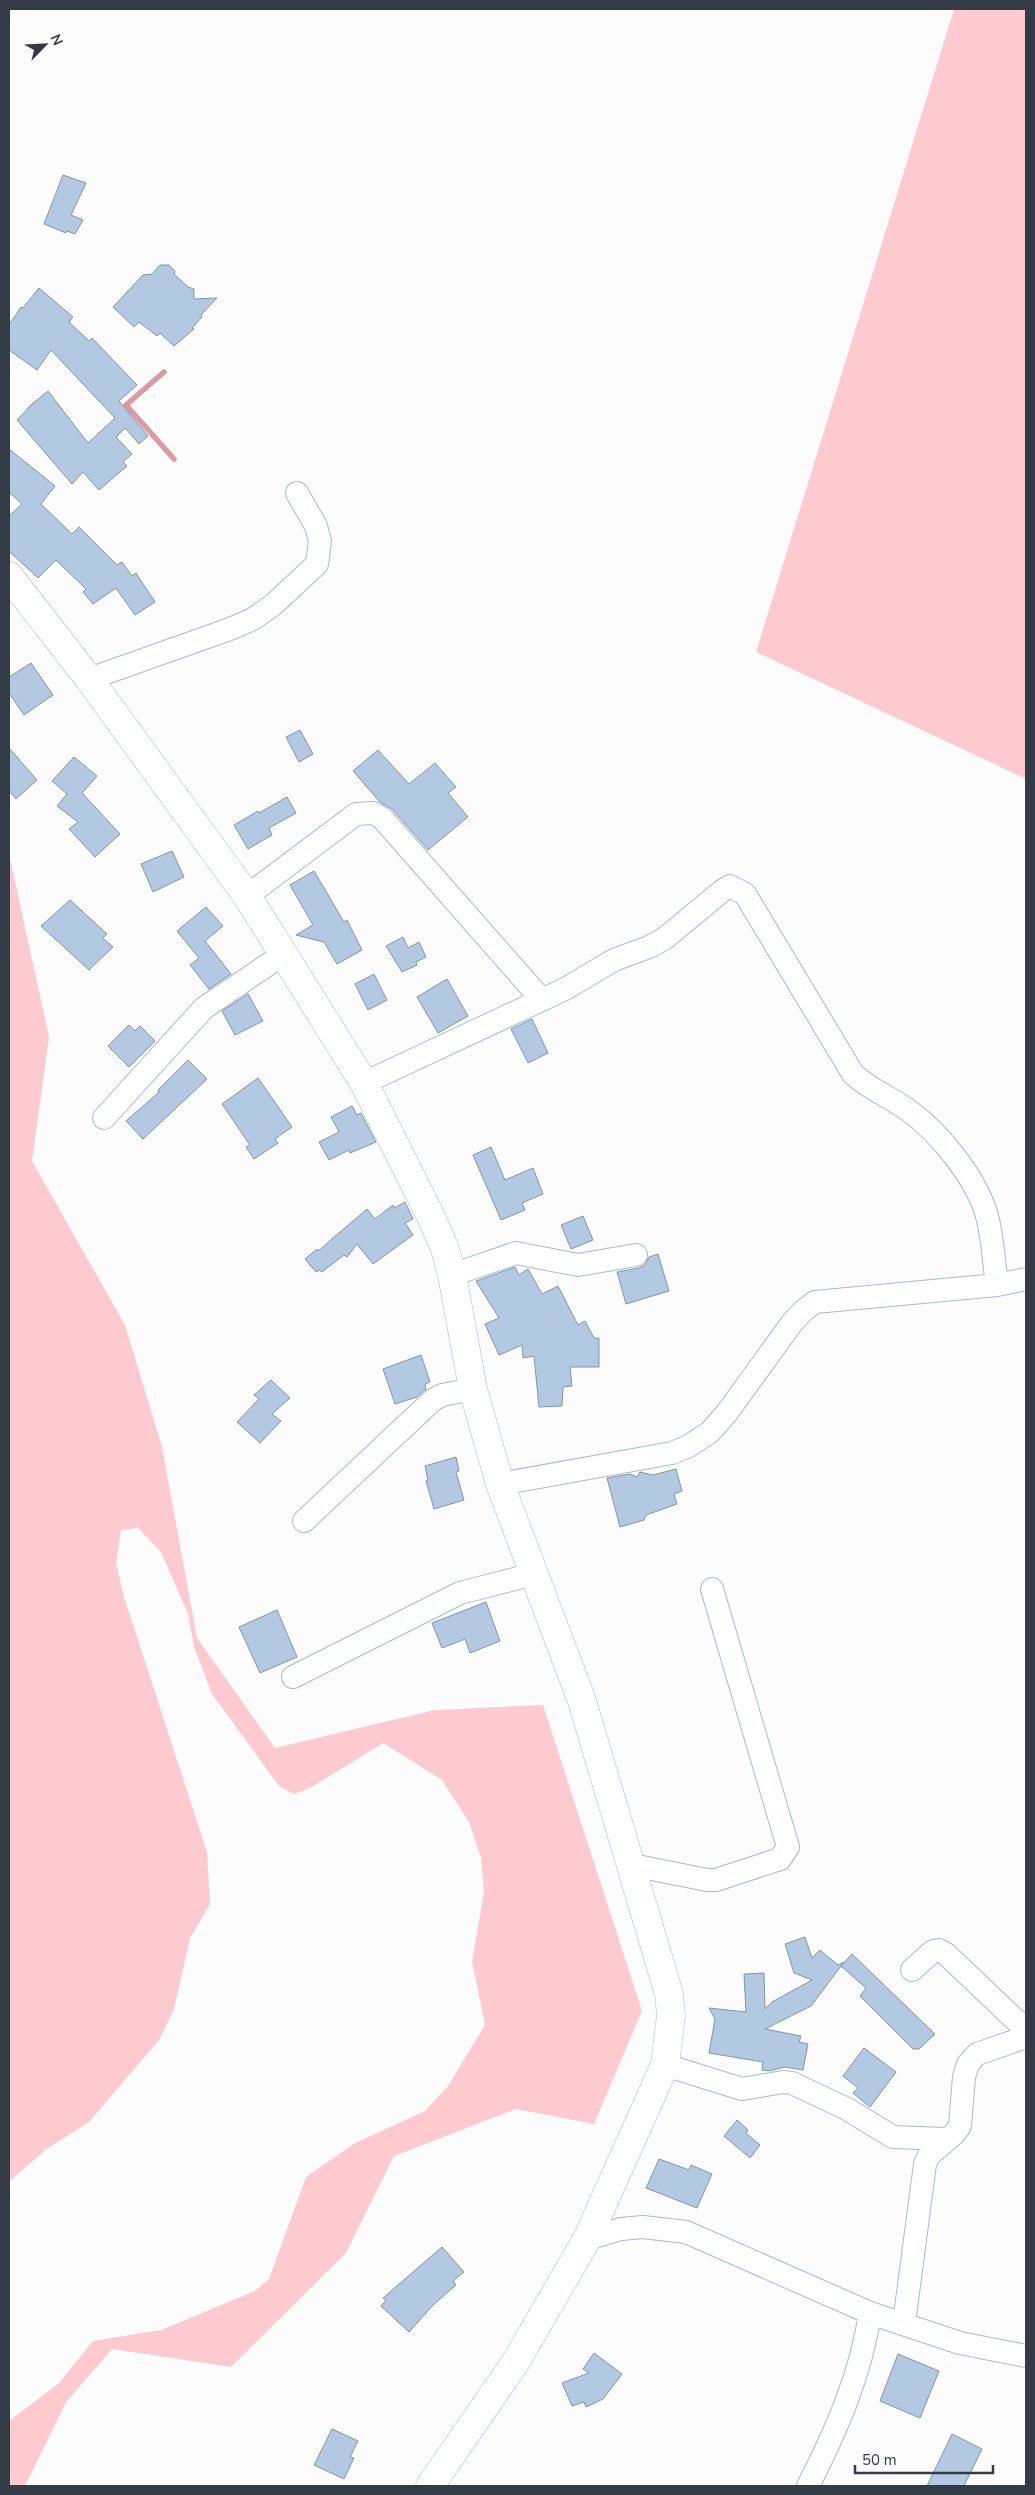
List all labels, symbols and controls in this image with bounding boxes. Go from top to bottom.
north arrow [20,20,70,70]
text: N [46,31,67,49]
scale bar [855,2442,992,2474]
text: 50 m [862,2450,897,2470]

